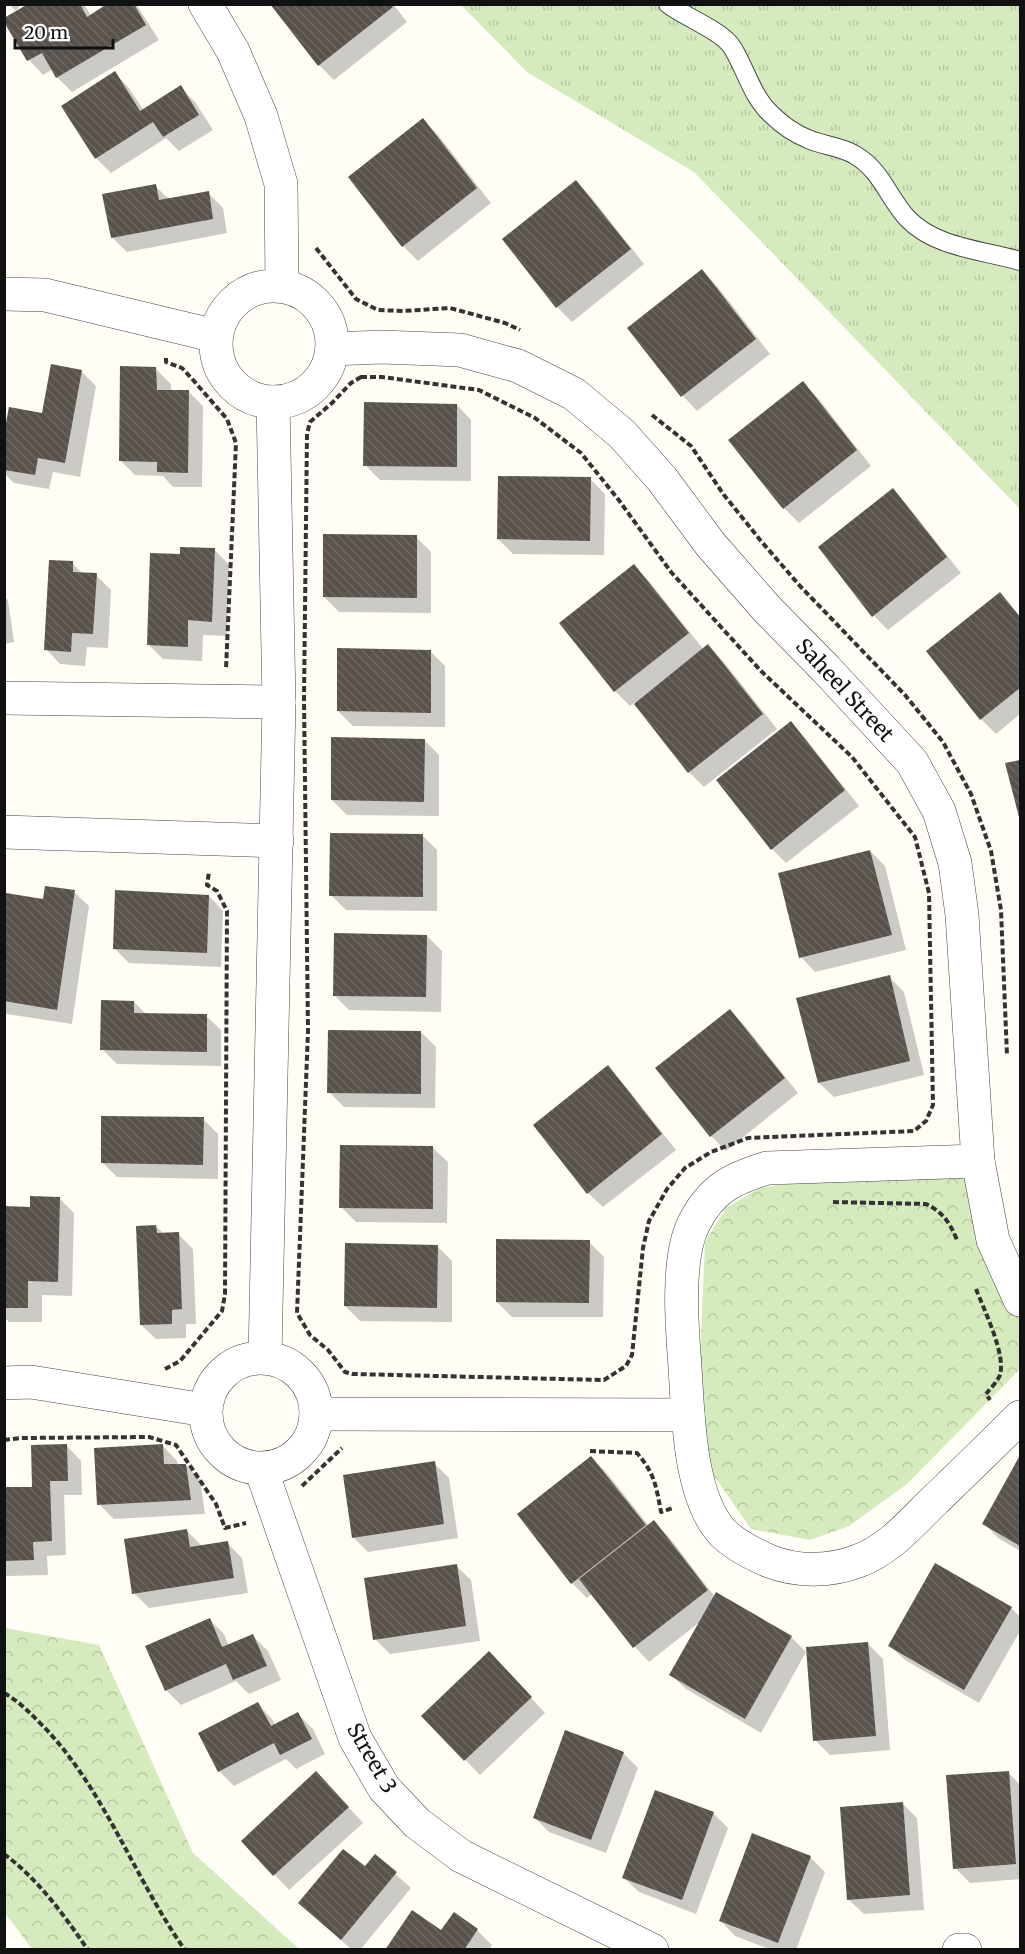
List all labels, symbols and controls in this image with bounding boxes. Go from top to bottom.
scale bar [15,12,112,50]
text: 20 m [24,21,68,44]
street label: Saheel Street [790,633,900,747]
street label: Street 3 [341,1718,403,1798]

